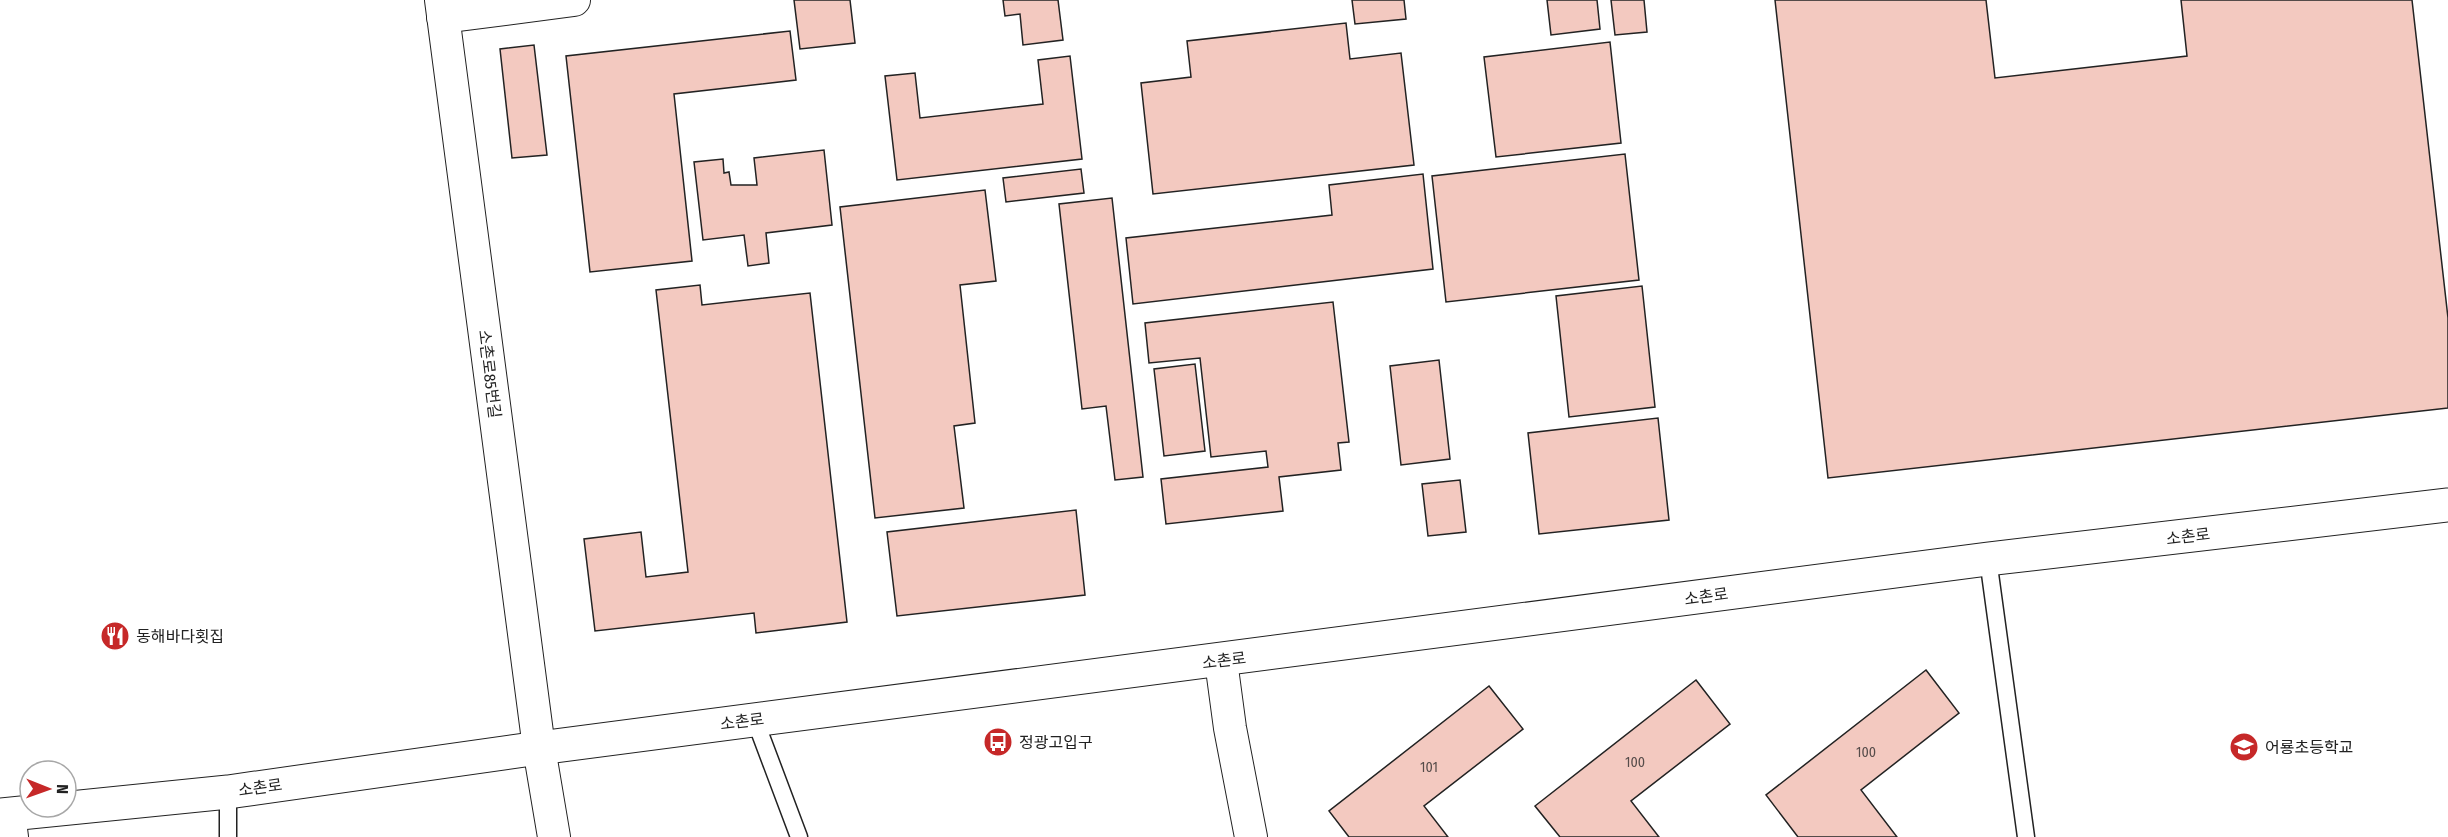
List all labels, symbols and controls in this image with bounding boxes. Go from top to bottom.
street label: 소촌로85번길 [475,329,504,419]
street label: 소촌로 [2165,524,2211,549]
street label: 소촌로 [1683,584,1730,609]
restaurant icon: 동해바다횟집 [99,620,131,652]
place label: 동해바다횟집 [136,627,224,646]
street label: 소촌로 [1201,648,1247,673]
street label: 소촌로 [719,709,765,734]
bus stop icon: 정광고입구 [982,726,1014,758]
school or university icon: 어룡초등학교 [2228,731,2260,763]
place label: 정광고입구 [1019,733,1093,752]
place label: 어룡초등학교 [2265,738,2353,757]
house number: 100 [1856,744,1876,761]
house number: 100 [1625,754,1645,771]
north arrow [18,759,78,819]
house number: 101 [1420,759,1438,776]
street label: 소촌로 [237,775,284,800]
text: N [53,784,72,794]

